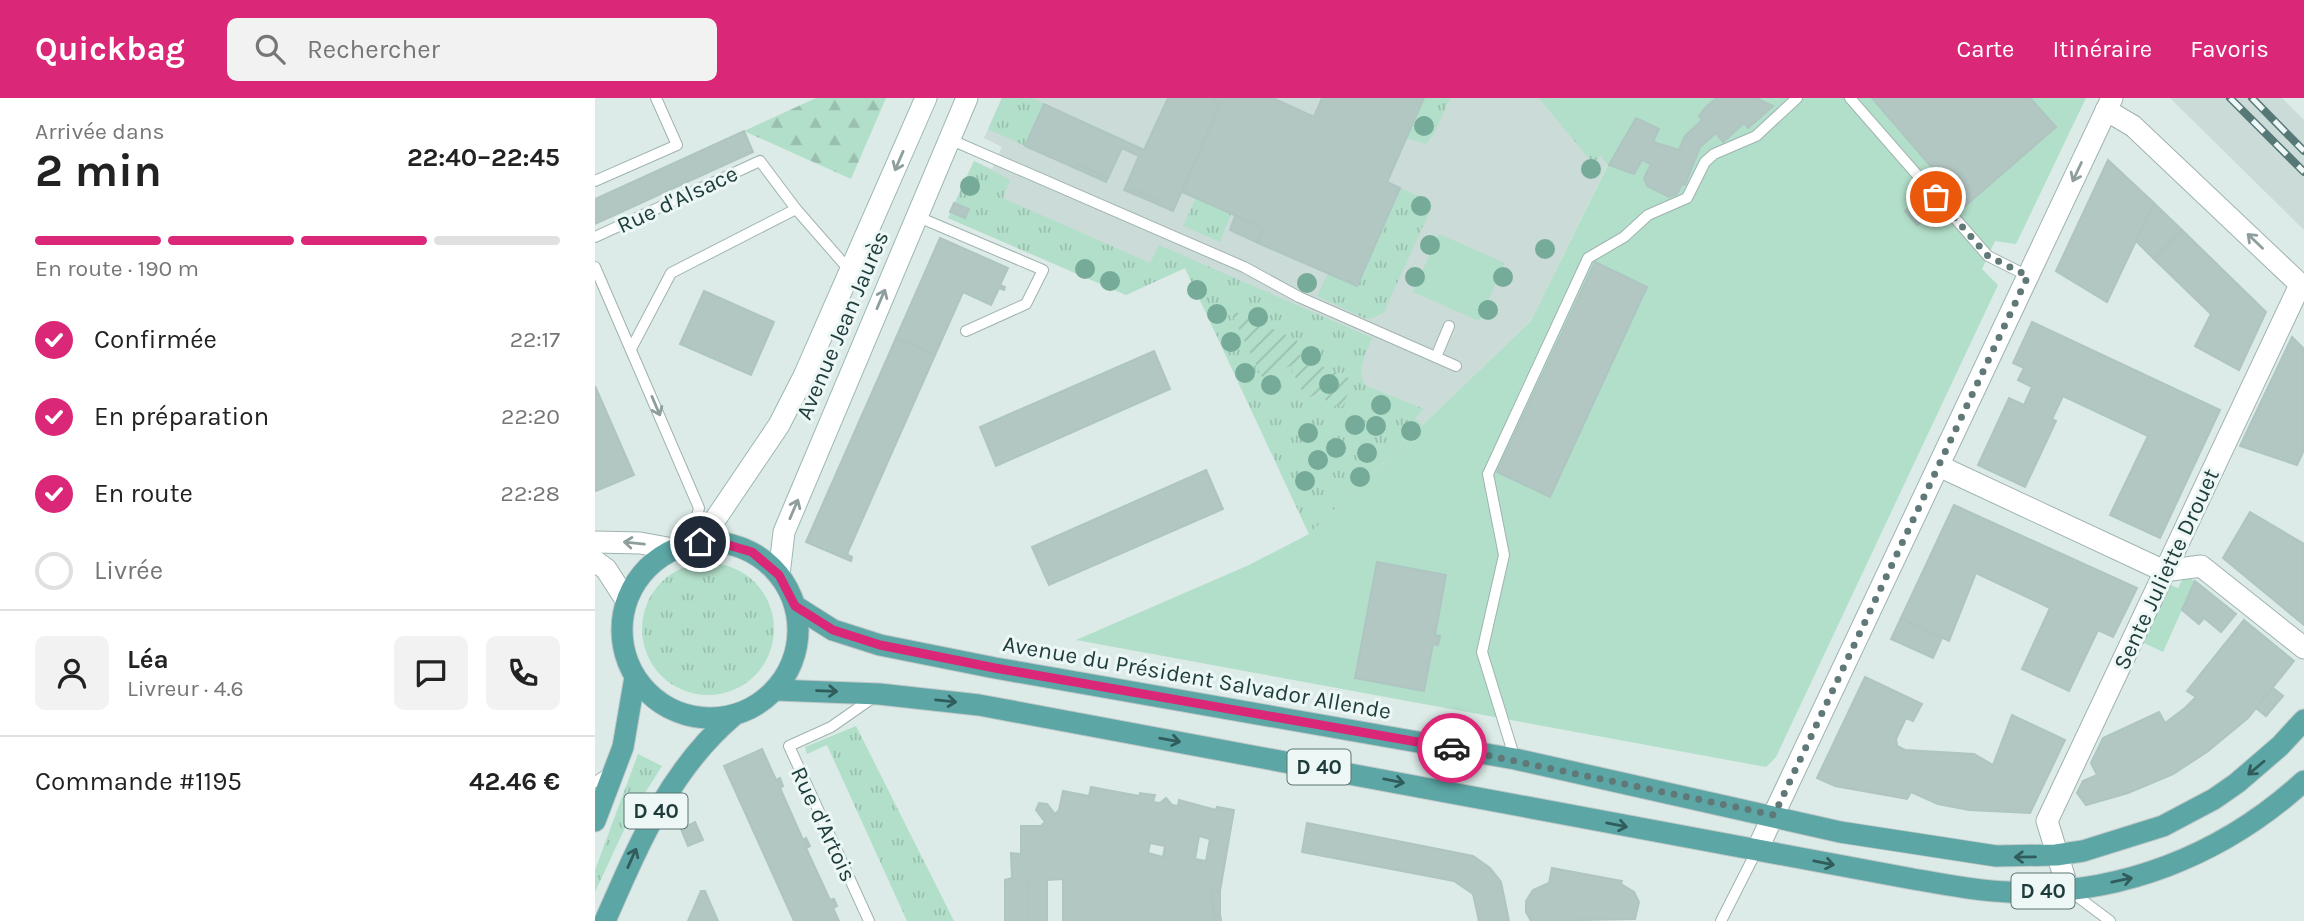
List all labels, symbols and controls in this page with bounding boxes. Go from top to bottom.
search box [227,18,717,81]
text: Quickbag [35,30,185,68]
icon: search [251,30,289,68]
text: Rechercher [307,34,440,65]
text: Carte [1956,35,2014,63]
text: Itinéraire [2052,35,2152,63]
text: Favoris [2190,35,2269,63]
text: Arrivée dans [35,118,165,145]
text: 22:40–22:45 [407,142,560,173]
text: 2 min [35,144,162,198]
one-way arrow [892,149,905,171]
street label: Rue d'Alsace [613,160,742,239]
one-way arrow [2070,161,2084,182]
pin [1906,167,1966,227]
icon: bag [1917,178,1955,216]
street label: Avenue Jean Jaurès [791,227,894,424]
one-way arrow [2246,233,2263,250]
text: En route · 190 m [35,255,199,282]
one-way arrow [876,289,889,310]
icon: check [35,321,73,359]
text: Confirmée [94,324,217,355]
text: 22:17 [510,326,560,353]
one-way arrow [650,395,663,417]
icon: check [35,398,73,436]
text: En préparation [94,401,269,432]
text: 22:20 [501,403,560,430]
street label: Sente Juliette Drouet [2108,464,2225,674]
icon: check [35,475,73,513]
text: En route [94,478,193,509]
text: 22:28 [501,480,560,507]
one-way arrow [788,499,801,520]
pin [670,512,730,572]
icon: home [681,523,719,561]
one-way arrow [623,537,646,550]
text: Livrée [94,555,163,586]
street label: Avenue du Président Salvador Allende [1001,630,1393,725]
button: person [35,636,109,710]
button: chat [394,636,468,710]
button: phone [486,636,560,710]
text: Léa [127,644,169,675]
text: Livreur · 4.6 [127,675,244,702]
one-way arrow [815,685,838,698]
one-way arrow [935,695,957,708]
courier [1417,713,1487,783]
icon: car [1433,729,1471,767]
one-way arrow [1159,734,1181,747]
road number: D 40 [1287,750,1351,784]
one-way arrow [2247,760,2265,776]
street label: Rue d'Artois [785,762,862,886]
text: Commande #1195 [35,766,242,797]
text: 42.46 € [469,766,560,797]
one-way arrow [1382,775,1405,789]
road number: D 40 [624,794,687,828]
one-way arrow [1606,819,1628,832]
one-way arrow [626,848,639,870]
one-way arrow [2014,850,2037,864]
one-way arrow [1812,856,1835,870]
one-way arrow [2110,873,2133,887]
road number: D 40 [2011,874,2075,908]

